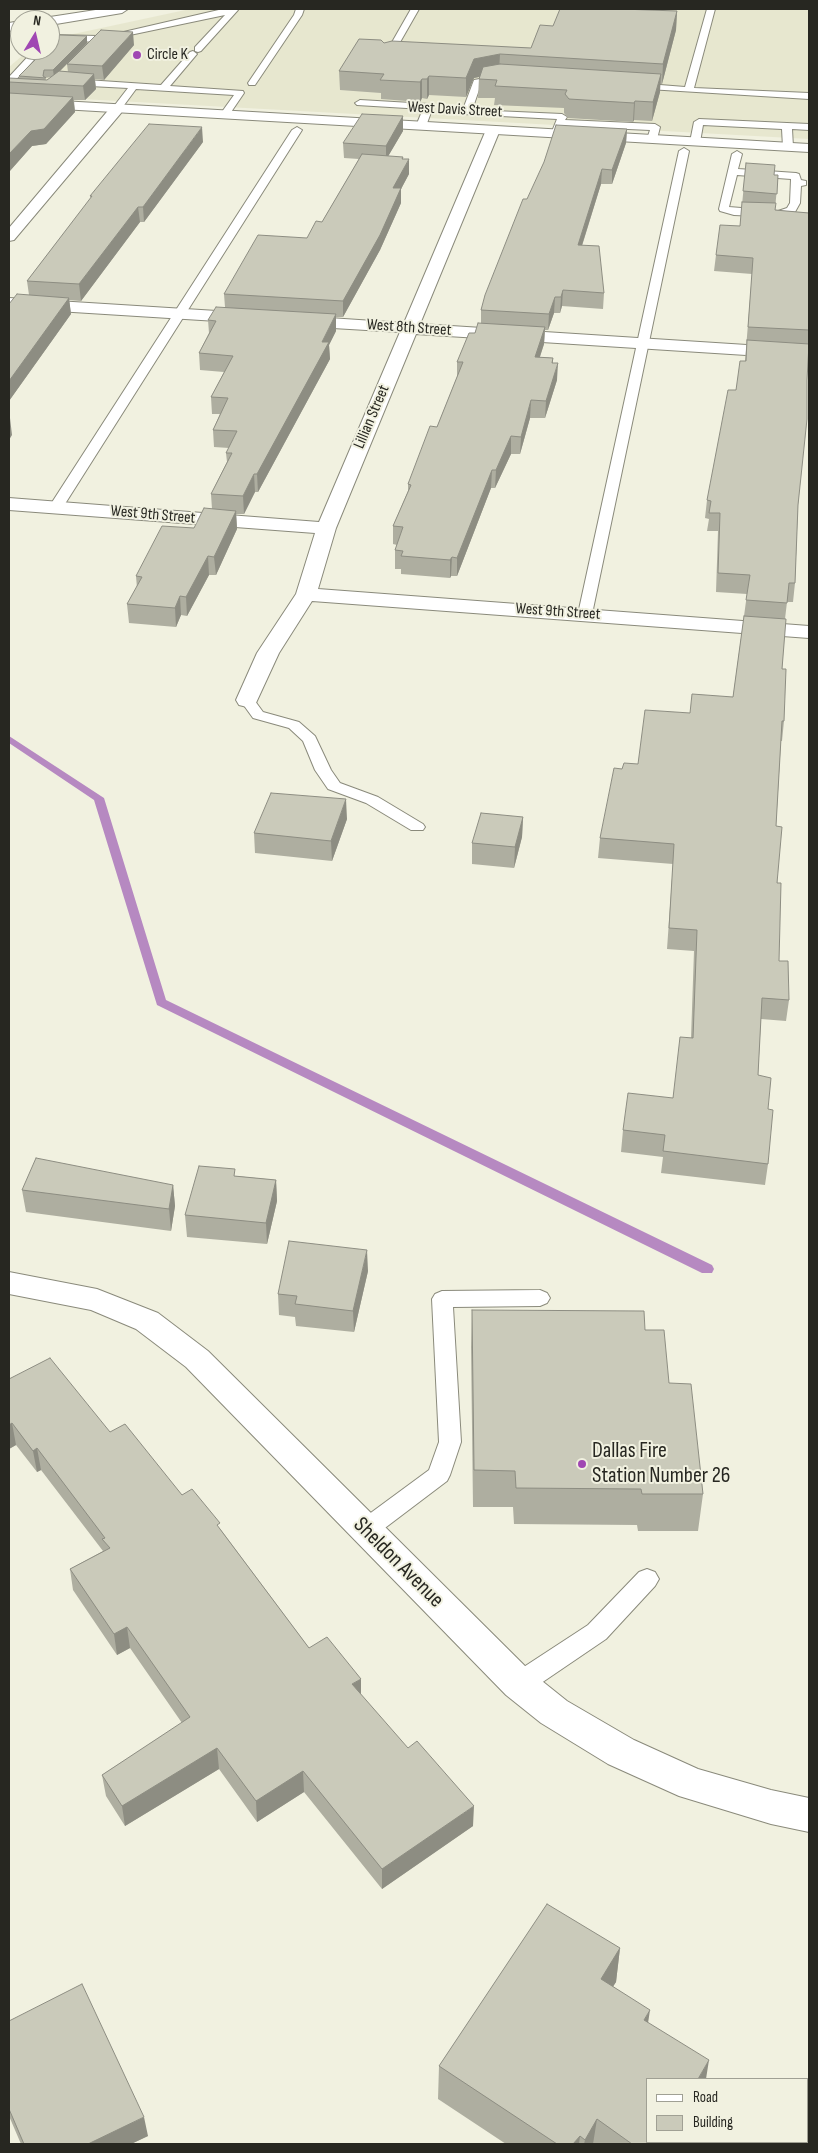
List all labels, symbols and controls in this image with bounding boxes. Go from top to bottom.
north arrow [10,10,60,60]
text: N [32,12,42,30]
place label: Circle K [147,45,188,65]
marker: Circle K [131,49,143,61]
street label: West Davis Street [407,98,503,122]
street label: West 8th Street [366,315,452,341]
street label: Lillian Street [350,382,394,452]
street label: West 9th Street [110,502,196,528]
street label: West 9th Street [515,599,601,625]
place label: Dallas Fire Station Number 26 [592,1438,730,1490]
marker: Dallas Fire Station Number 26 [576,1458,588,1470]
street label: Sheldon Avenue [347,1512,449,1614]
legend [646,2078,808,2143]
text: Road [693,2088,718,2107]
text: Building [693,2113,733,2132]

